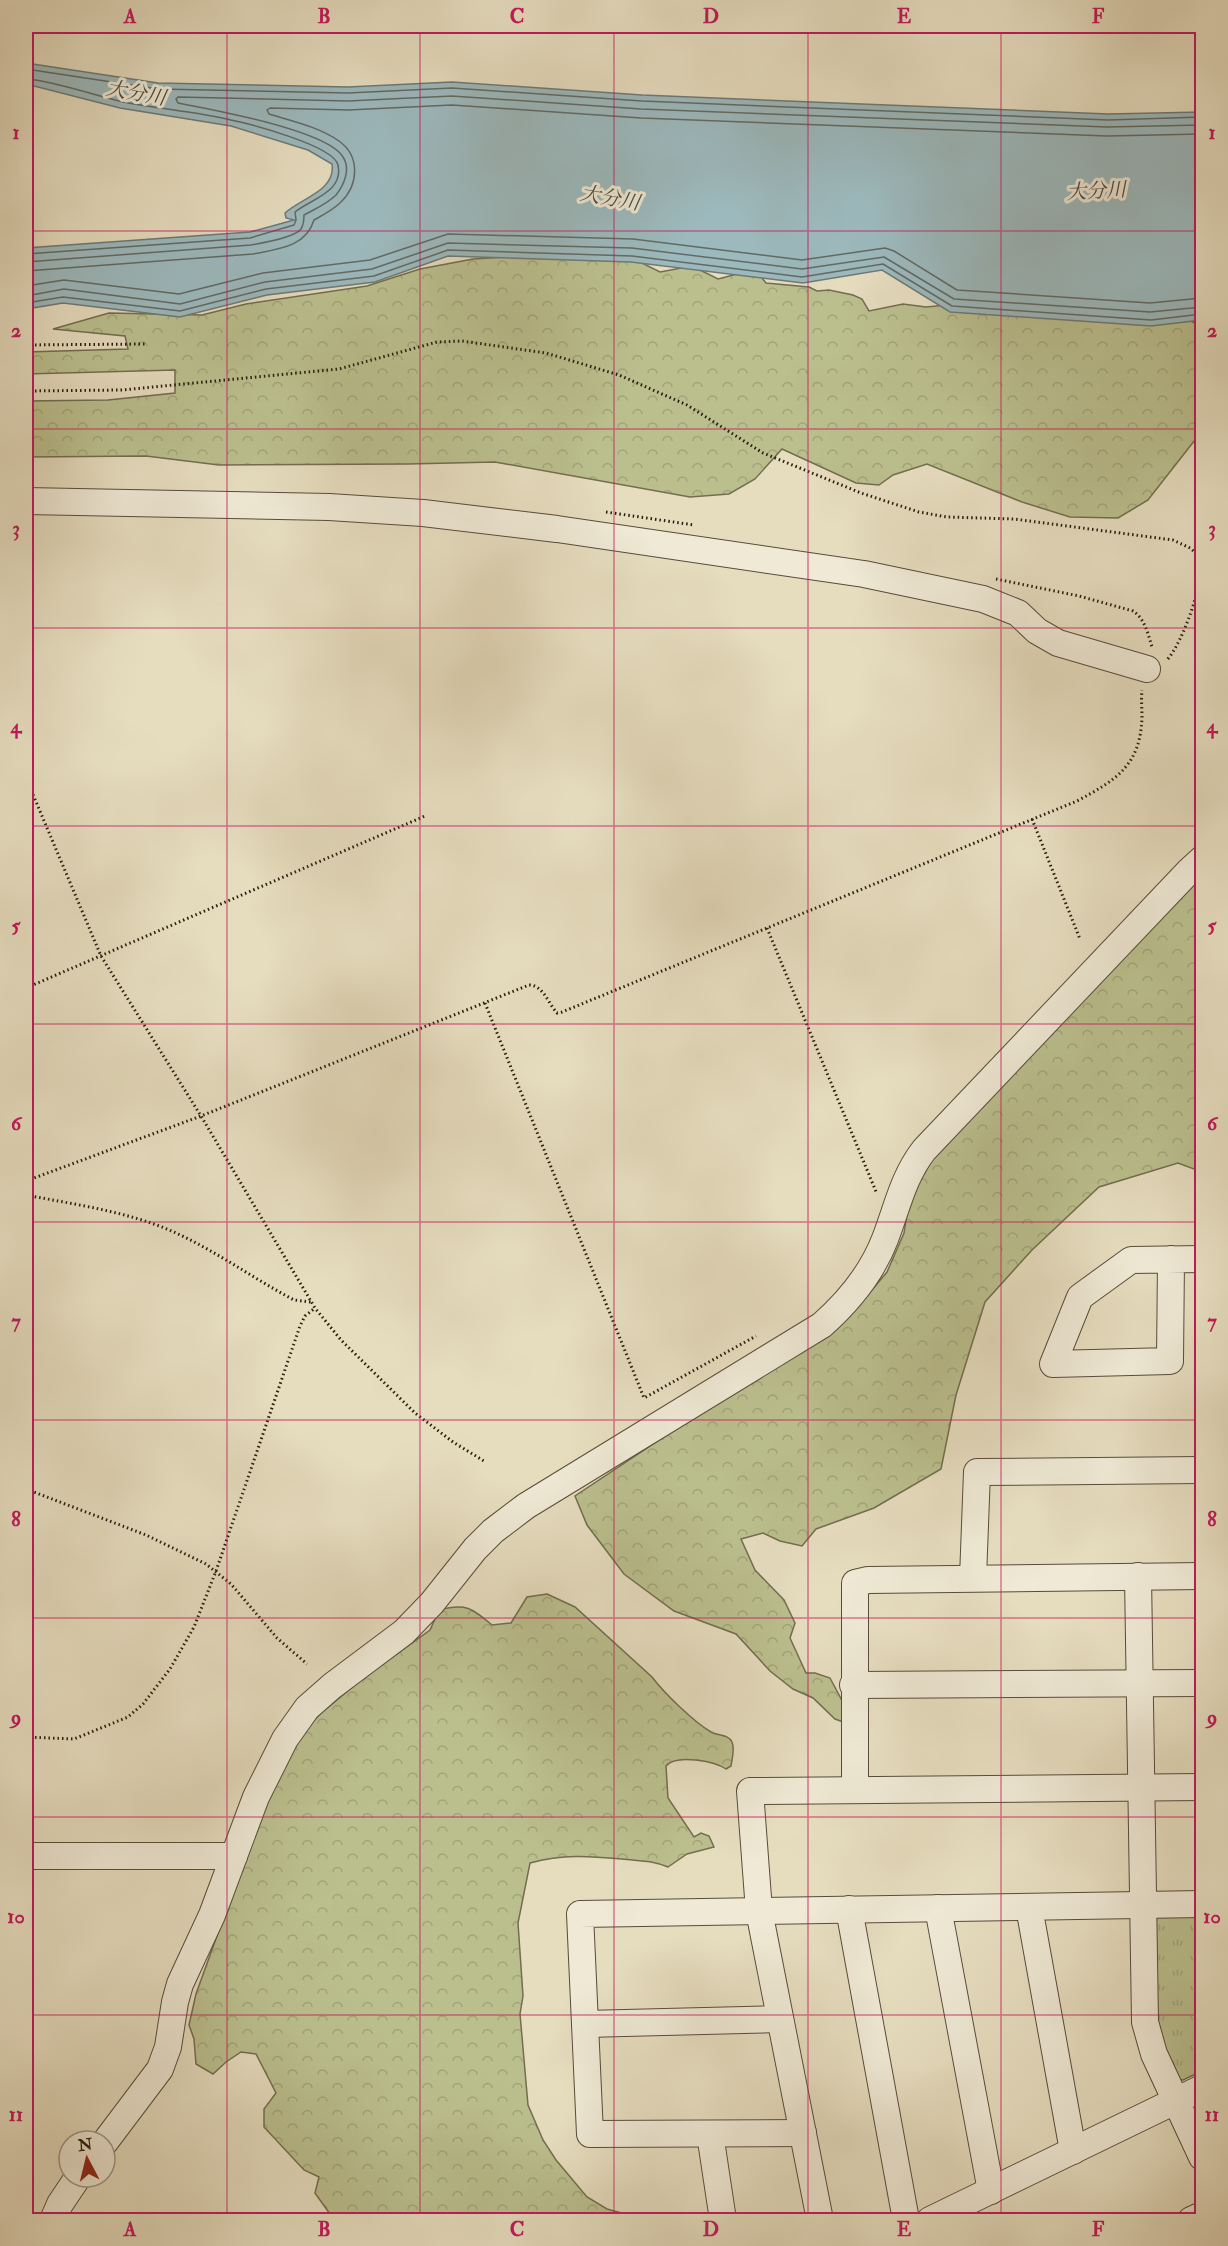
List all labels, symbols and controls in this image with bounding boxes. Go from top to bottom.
text: A [123,4,137,29]
text: B [317,4,331,29]
text: C [510,4,524,29]
text: D [703,4,719,29]
text: E [897,4,912,29]
text: F [1092,4,1105,29]
water label: 大分川 [104,75,170,111]
text: 1 [12,120,20,145]
text: 1 [1208,120,1216,145]
water label: 大分川 [1065,177,1129,205]
water label: 大分川 [578,180,644,216]
text: 2 [11,318,21,343]
text: 2 [1207,318,1217,343]
text: 3 [12,516,20,541]
text: 3 [1208,516,1216,541]
text: 4 [10,714,23,739]
text: 4 [1206,714,1219,739]
text: 5 [12,913,22,938]
text: 5 [1208,913,1218,938]
text: 6 [11,1111,23,1136]
text: 6 [1207,1111,1219,1136]
text: 7 [11,1309,21,1334]
text: 7 [1207,1309,1217,1334]
text: 8 [11,1507,21,1532]
text: 8 [1207,1507,1217,1532]
text: 9 [9,1705,21,1730]
text: 9 [1205,1705,1217,1730]
text: 10 [7,1904,25,1929]
text: 10 [1203,1904,1221,1929]
text: 11 [9,2102,23,2127]
text: 11 [1205,2102,1219,2127]
north arrow [57,2129,117,2189]
text: N [76,2134,94,2156]
text: A [123,2217,137,2242]
text: B [317,2217,331,2242]
text: C [510,2217,524,2242]
text: D [703,2217,719,2242]
text: E [897,2217,912,2242]
text: F [1092,2217,1105,2242]

